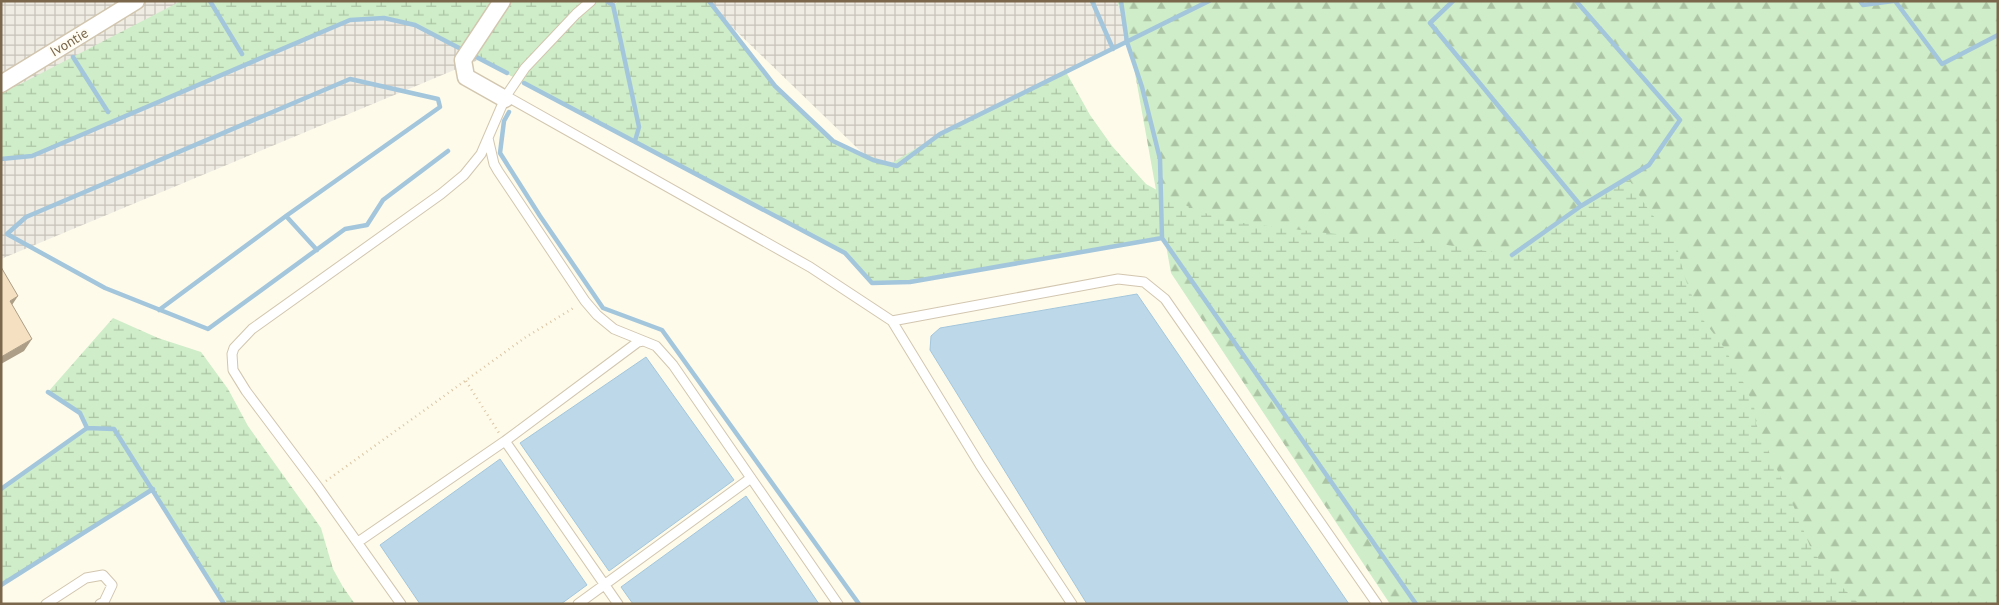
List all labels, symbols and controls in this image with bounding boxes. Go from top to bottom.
street label: Ivontie [47,24,91,60]

